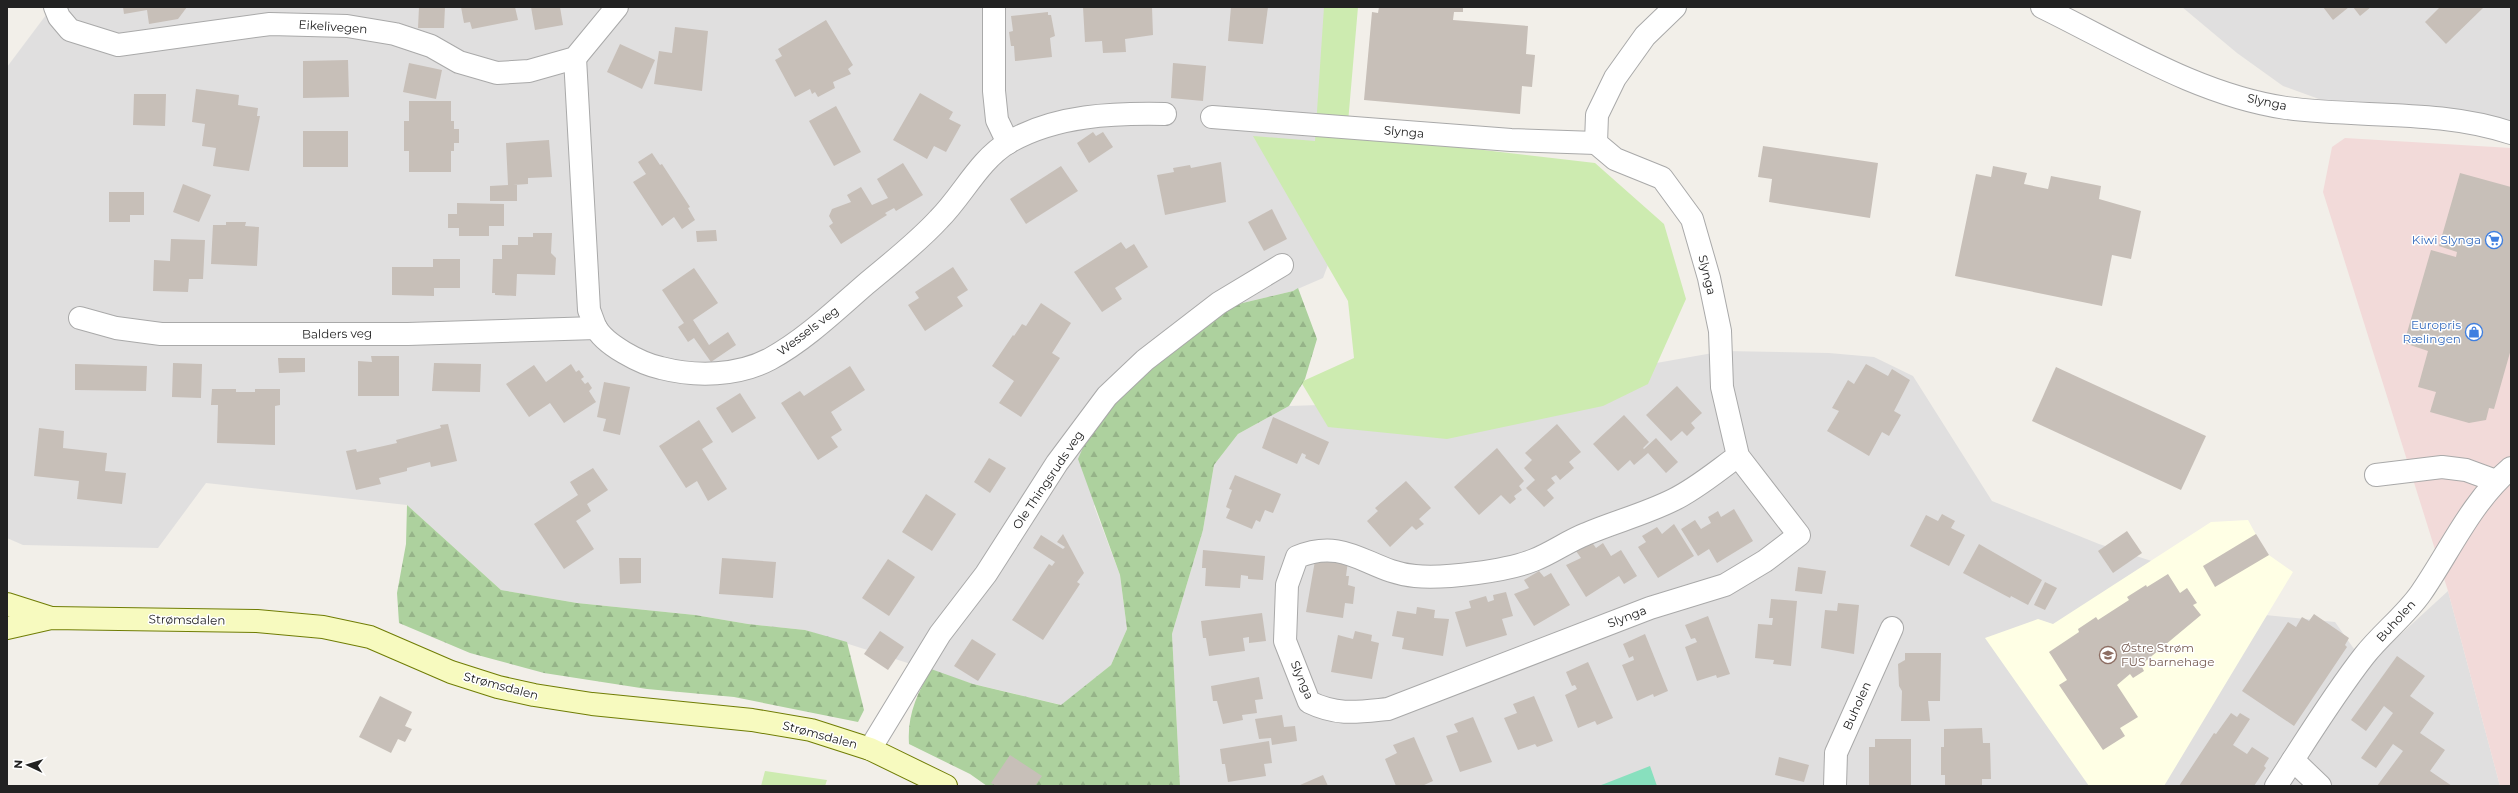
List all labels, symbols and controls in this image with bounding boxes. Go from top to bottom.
street label: Eikelivegen [298,17,368,36]
street label: Slynga [2246,90,2288,113]
street label: Slynga [1383,122,1425,141]
supermarket icon: Kiwi Slynga [2484,230,2504,250]
place label: Kiwi Slynga [2412,232,2481,247]
street label: Slynga [1695,253,1720,296]
street label: Wessels veg [774,303,841,359]
place label: Europris Rælingen [2402,317,2461,346]
shop icon: Europris Rælingen [2464,322,2484,342]
street label: Balders veg [302,325,372,342]
street label: Ole Thingsruds veg [1009,427,1086,532]
street label: Buholen [2373,597,2418,645]
street label: Slynga [1605,602,1648,631]
street label: Strømsdalen [148,611,226,628]
place label: Østre Strøm FUS barnehage [2121,640,2215,669]
school or university icon: Østre Strøm FUS barnehage [2098,645,2118,665]
street label: Slynga [1288,658,1317,701]
street label: Strømsdalen [462,668,540,703]
street label: Buholen [1839,679,1874,732]
street label: Strømsdalen [781,717,859,752]
north arrow [8,745,48,785]
text: N [11,759,25,769]

